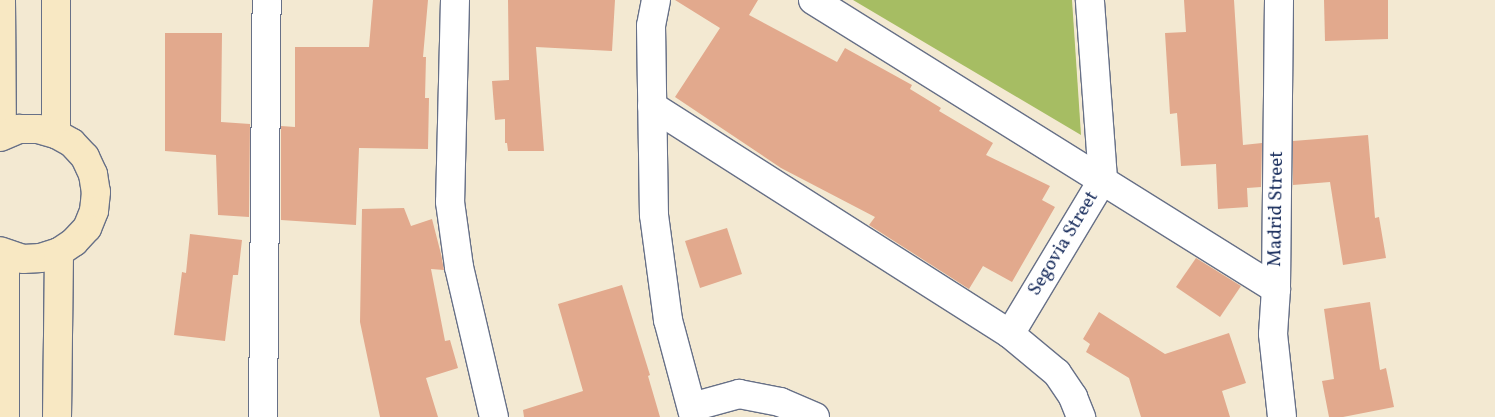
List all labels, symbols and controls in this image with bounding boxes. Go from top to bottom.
street label: Madrid Street [1265,151,1289,267]
street label: Segovia Street [1024,188,1104,300]

